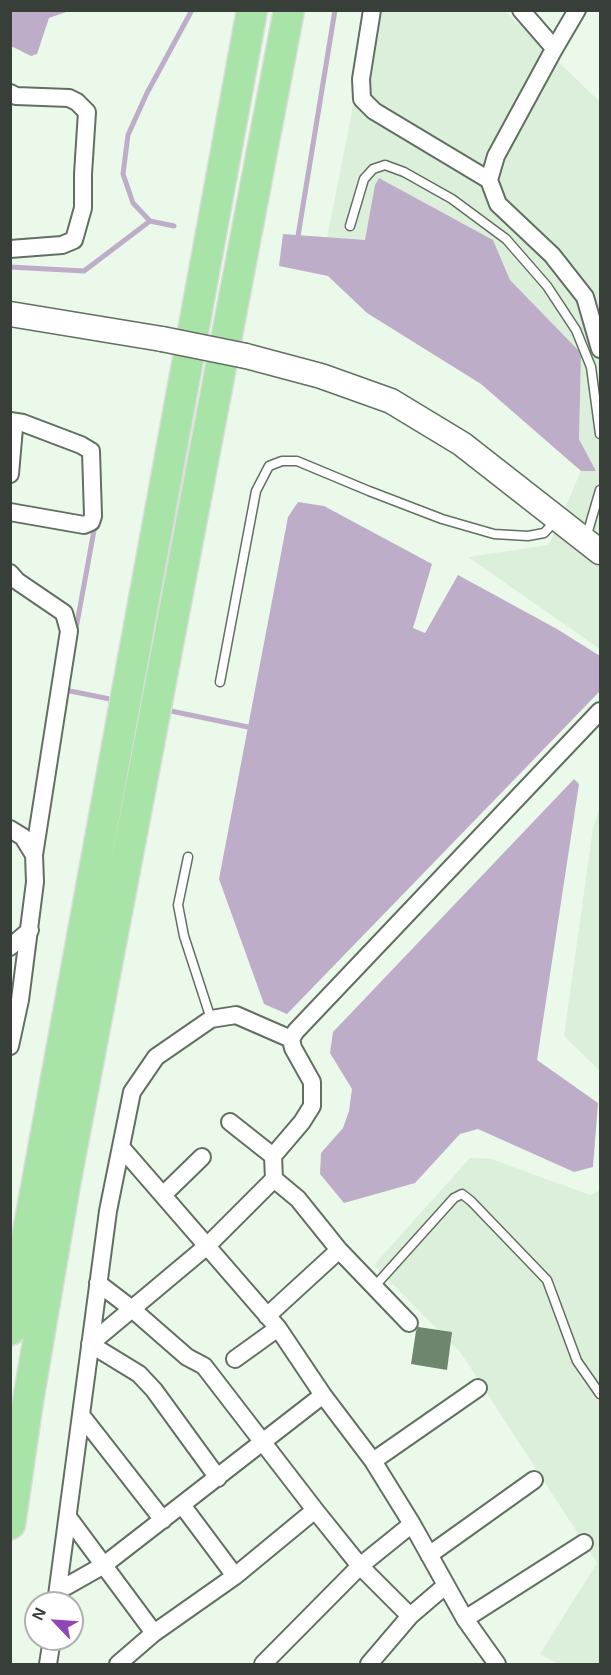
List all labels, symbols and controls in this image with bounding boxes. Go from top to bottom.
north arrow [24,1591,84,1651]
text: N [29,1605,49,1623]

